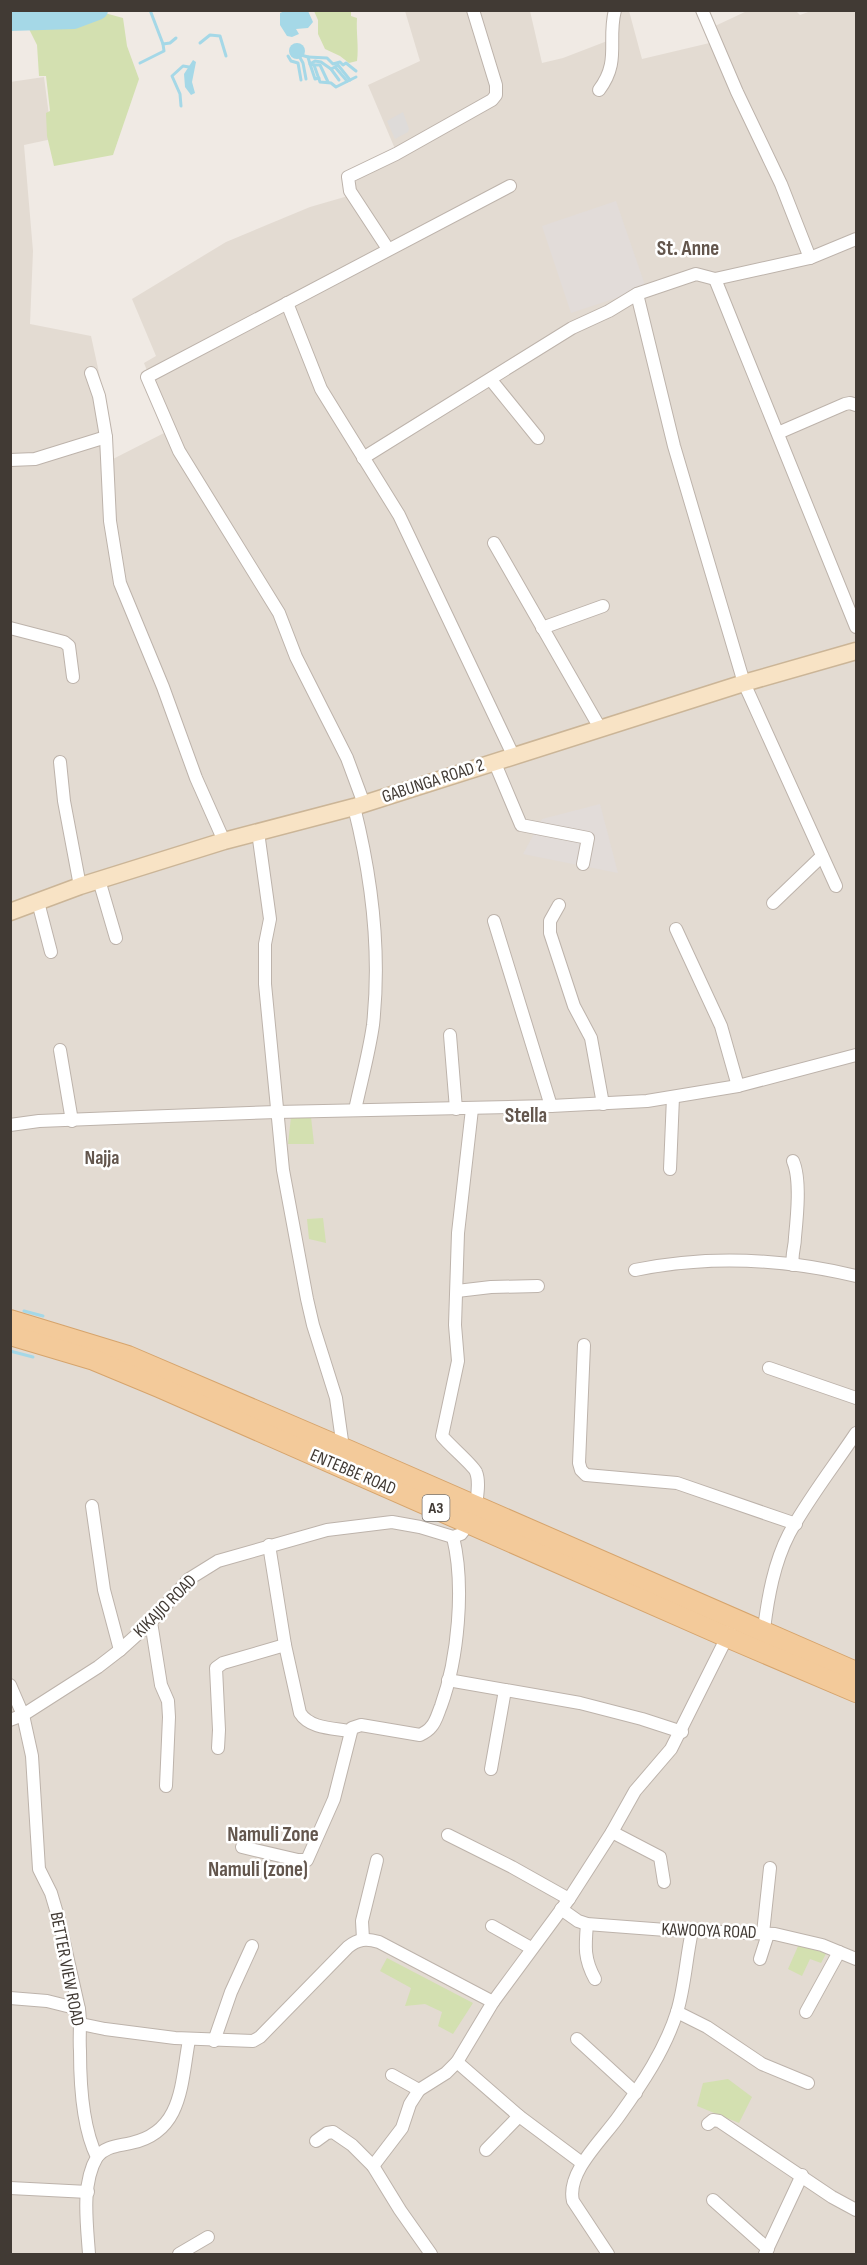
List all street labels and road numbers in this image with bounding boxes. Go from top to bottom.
street label: GABUNGA ROAD 2 [379,755,487,807]
street label: ENTEBBE ROAD [307,1445,399,1499]
road number: A3 [422,1495,450,1521]
street label: KIKAJJO ROAD [129,1570,201,1642]
street label: BETTER VIEW ROAD [46,1910,88,2028]
street label: KAWOOYA ROAD [661,1919,757,1943]

